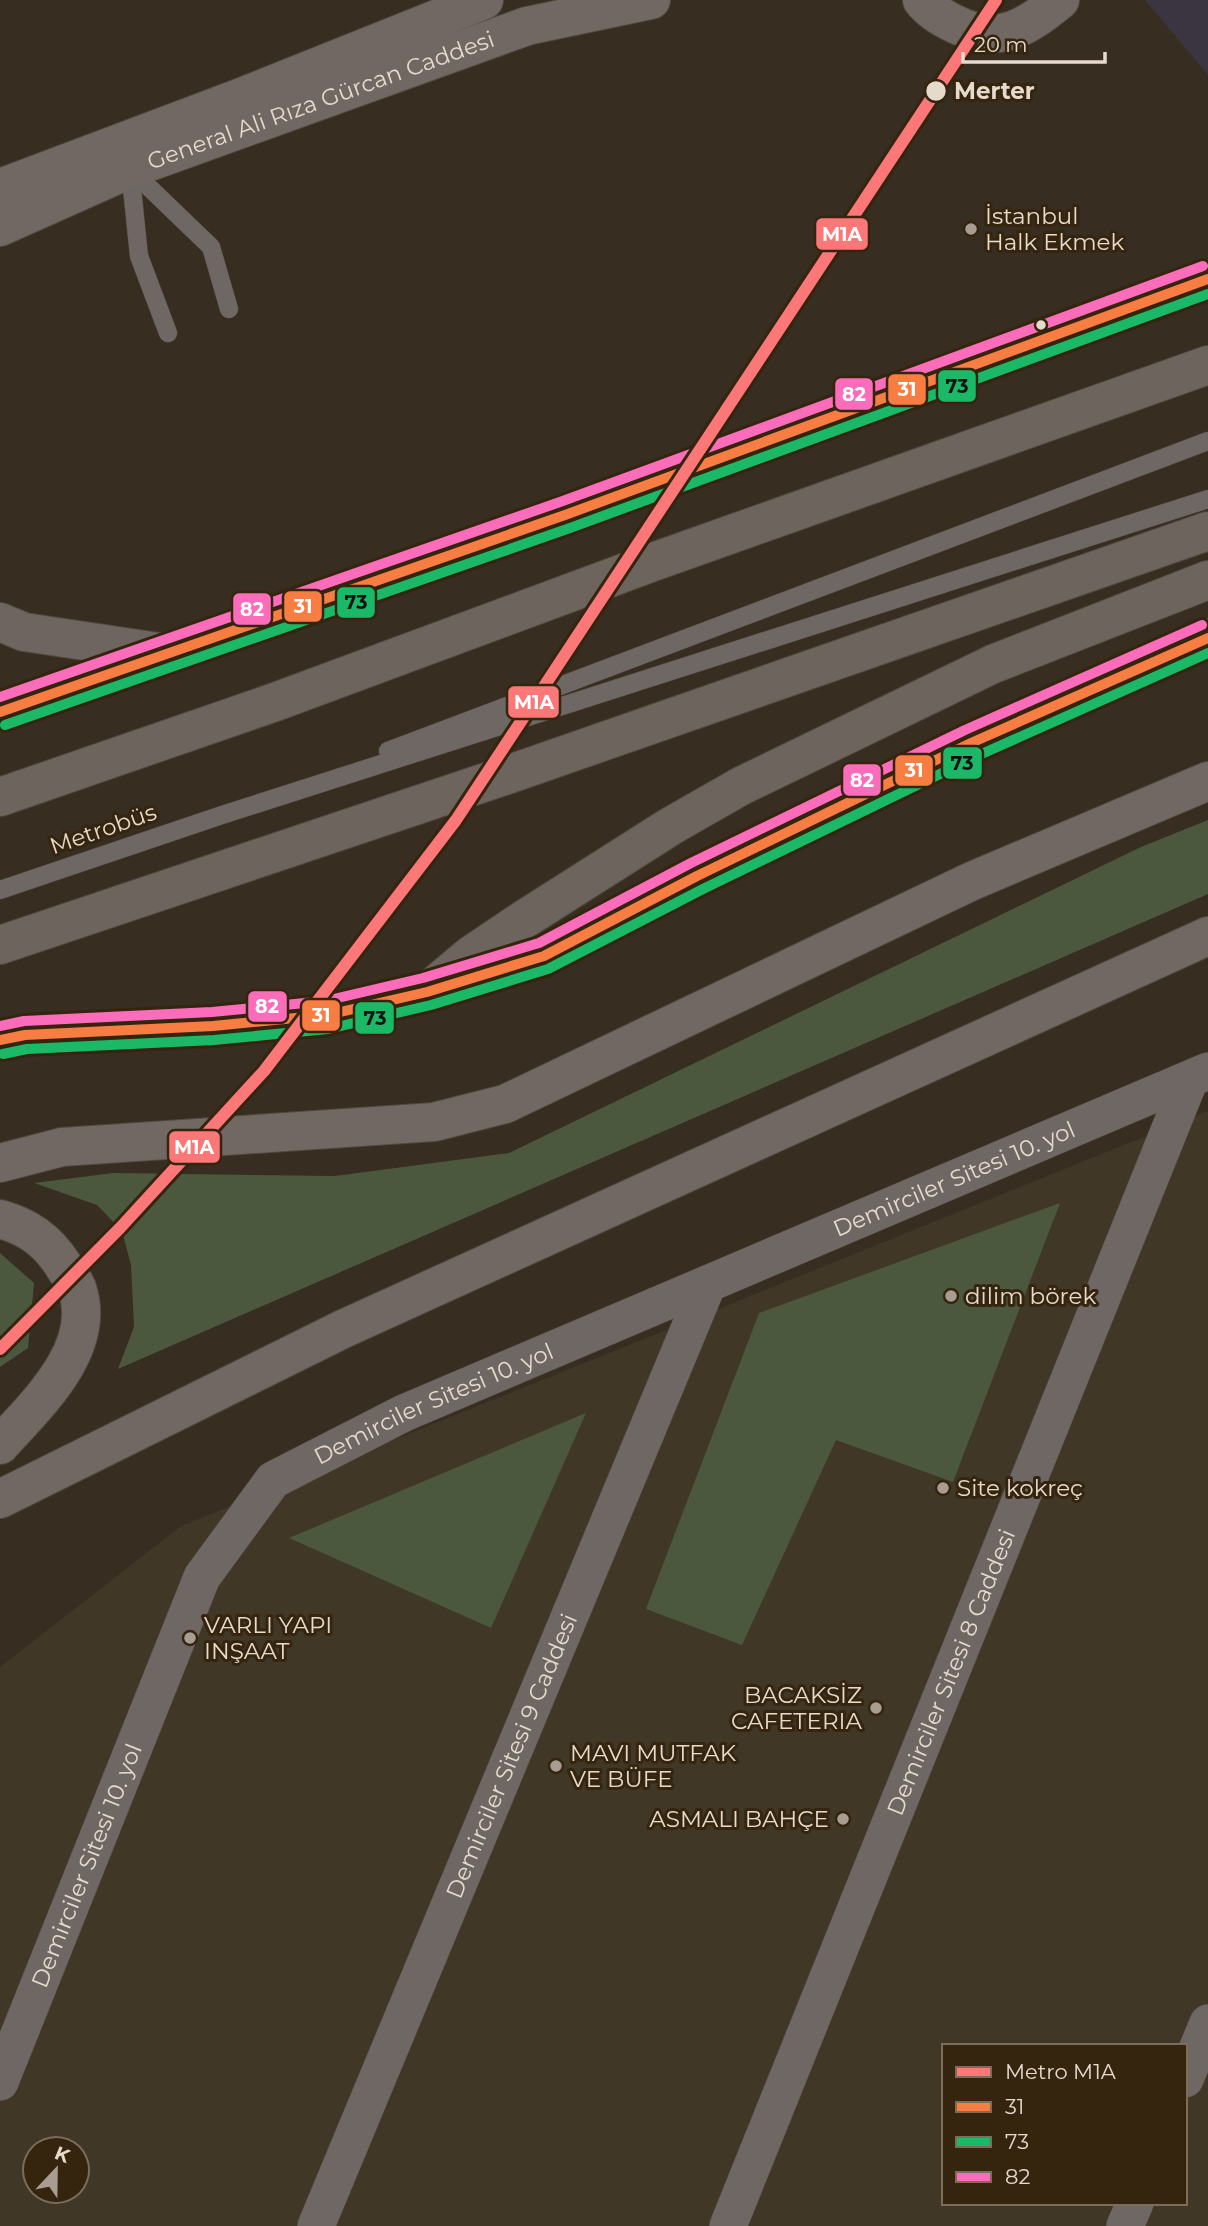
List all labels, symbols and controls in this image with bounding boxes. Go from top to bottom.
scale bar [963,21,1105,65]
street label: General Ali Rıza Gürcan Caddesi [143,25,498,176]
text: 20 m [974,32,1028,57]
place label: Merter [954,77,1035,105]
marker: Merter [924,79,948,103]
place label: İstanbul Halk Ekmek [985,202,1124,256]
line badge: M1A [815,217,869,251]
marker: İstanbul Halk Ekmek [963,221,979,237]
text: M1A [822,223,863,246]
unlabelled marker [1034,318,1048,332]
line badge: 73 [937,369,977,403]
line badge: 31 [887,373,927,406]
text: 73 [946,375,968,398]
line badge: 82 [834,377,874,411]
text: 31 [897,378,916,401]
text: 82 [842,383,866,406]
line badge: 73 [336,586,376,619]
line badge: 31 [283,590,323,623]
text: 73 [345,591,367,614]
line badge: 82 [232,592,272,626]
text: 31 [293,595,312,618]
text: 82 [240,598,264,621]
line badge: M1A [507,685,560,719]
text: M1A [514,691,555,714]
line badge: 73 [942,746,983,780]
text: 73 [951,752,973,775]
line badge: 31 [894,754,934,787]
text: 31 [904,759,923,782]
line badge: 82 [842,763,882,797]
text: 82 [850,769,874,792]
street label: Metrobüs [46,798,160,860]
line badge: 82 [247,990,288,1023]
text: 82 [255,995,279,1018]
line badge: 31 [301,999,341,1032]
line badge: 73 [354,1001,395,1035]
text: 31 [311,1004,330,1027]
text: 73 [364,1007,386,1030]
street label: Demirciler Sitesi 10. yol [829,1115,1079,1243]
line badge: M1A [168,1130,221,1164]
text: M1A [174,1136,215,1159]
place label: dilim börek [965,1282,1096,1310]
marker: dilim börek [943,1288,959,1304]
street label: Demirciler Sitesi 10. yol [309,1337,557,1471]
place label: Site kokreç [957,1474,1083,1502]
marker: Site kokreç [935,1480,951,1496]
street label: Demirciler Sitesi 8 Caddesi [881,1525,1021,1819]
street label: Demirciler Sitesi 9 Caddesi [440,1610,583,1902]
place label: VARLI YAPI INŞAAT [204,1611,332,1665]
marker: VARLI YAPI INŞAAT [182,1630,198,1646]
place label: BACAKSİZ CAFETERIA [731,1681,863,1735]
marker: BACAKSİZ CAFETERIA [868,1700,884,1716]
place label: MAVI MUTFAK VE BÜFE [570,1739,737,1793]
street label: Demirciler Sitesi 10. yol [25,1740,148,1992]
marker: MAVI MUTFAK VE BÜFE [548,1758,564,1774]
place label: ASMALI BAHÇE [649,1805,829,1833]
marker: ASMALI BAHÇE [835,1811,851,1827]
legend [942,2044,1187,2205]
text: Metro M1A [1005,2059,1117,2084]
text: 31 [1005,2094,1024,2119]
text: 73 [1005,2129,1029,2154]
north arrow [21,2135,91,2205]
text: K [51,2141,74,2168]
text: 82 [1005,2164,1030,2189]

